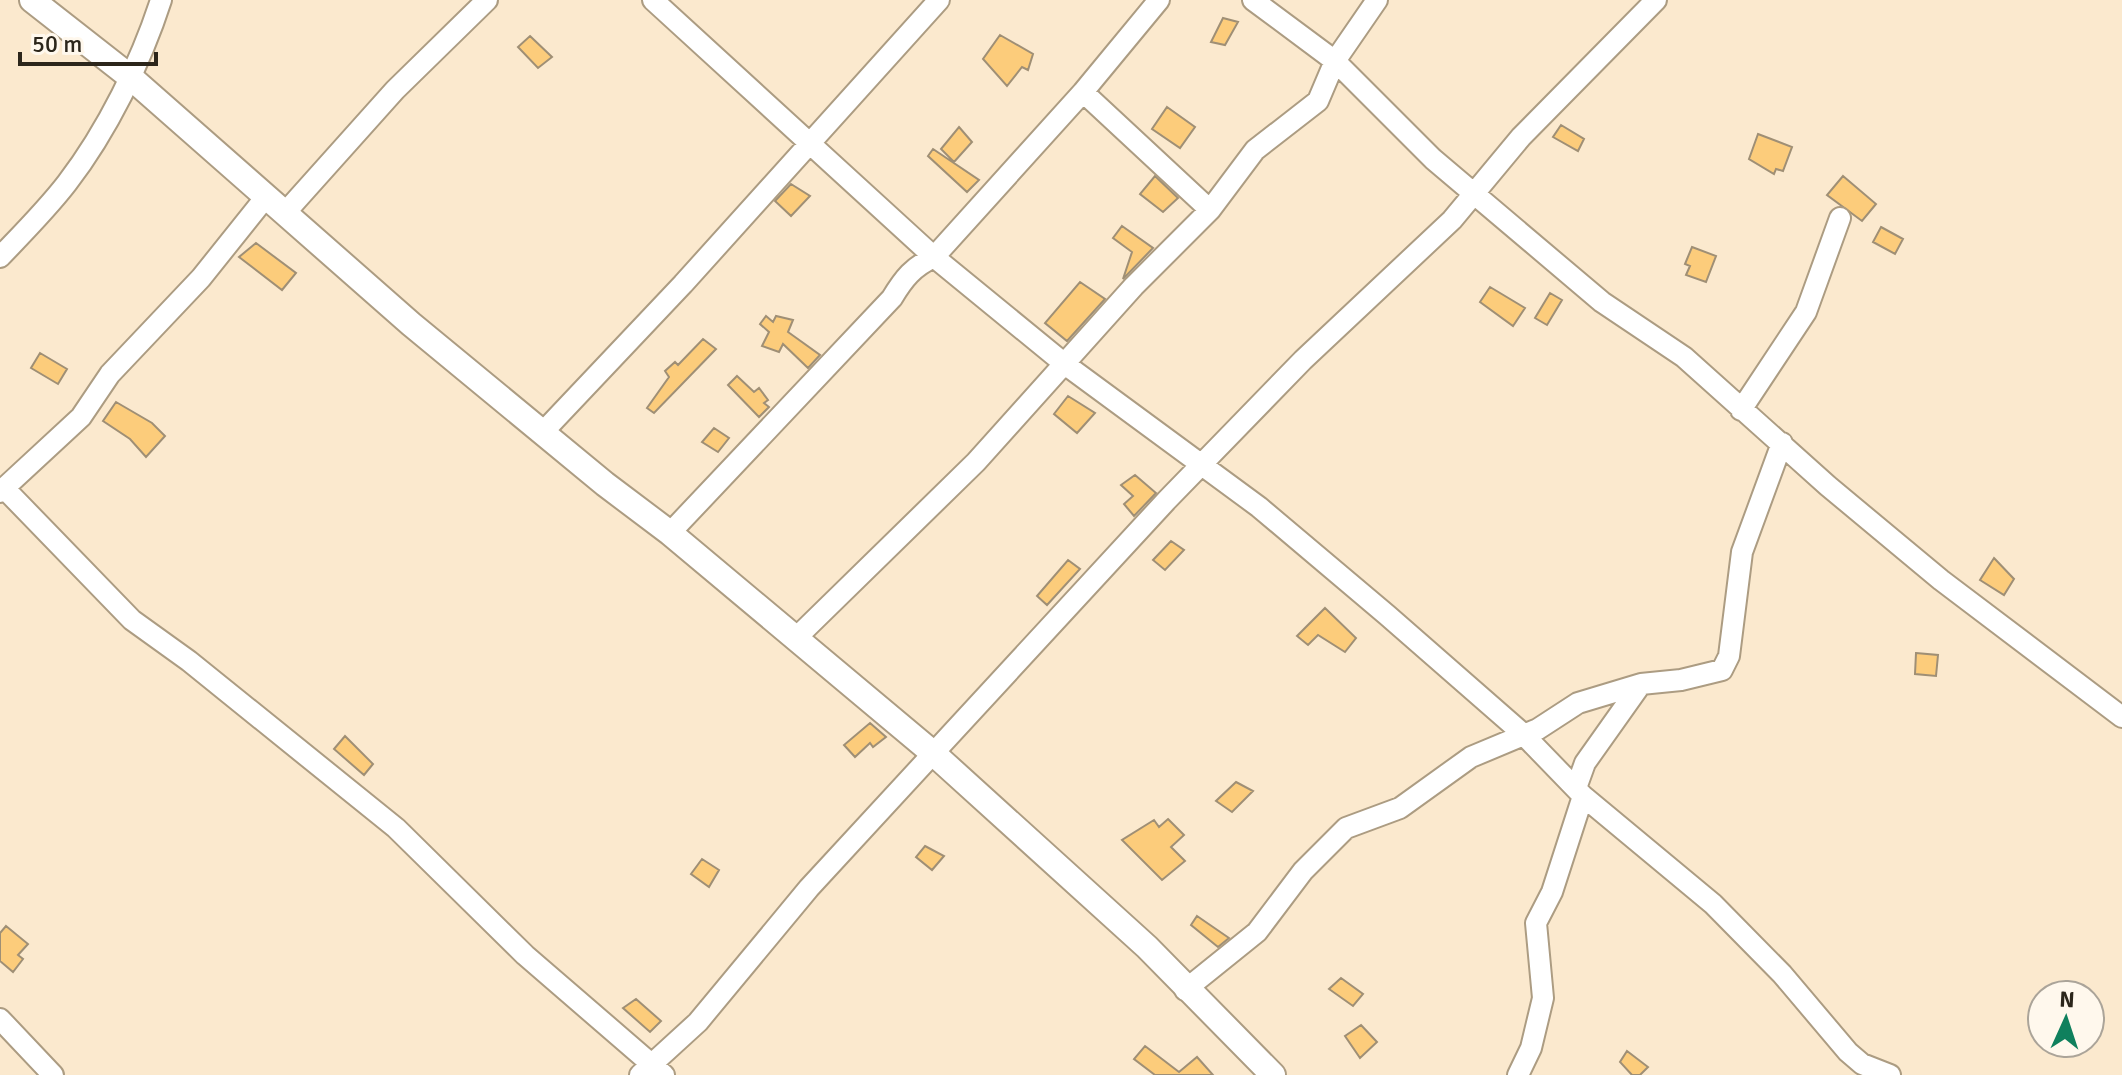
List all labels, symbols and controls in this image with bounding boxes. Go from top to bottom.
scale bar [20,16,156,66]
text: 50 m [32,29,82,59]
north arrow [2026,979,2106,1059]
text: N [2059,986,2075,1013]

